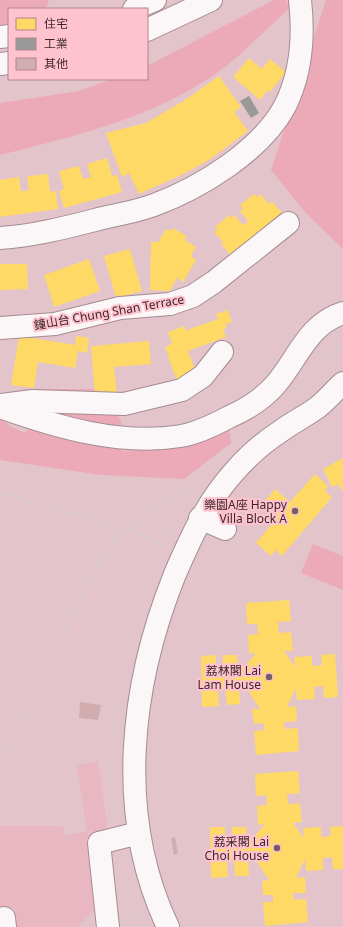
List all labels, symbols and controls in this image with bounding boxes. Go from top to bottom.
legend [8,8,148,80]
text: 住宅 [44,15,68,32]
text: 工業 [44,35,68,52]
text: 其他 [44,55,68,72]
street label: 鐘山台 Chung Shan Terrace [33,290,186,334]
place label: 樂園A座 Happy Villa Block A [204,496,288,527]
marker: 樂園A座 Happy Villa Block A [290,506,300,516]
place label: 荔林閣 Lai Lam House [198,662,261,693]
marker: 荔林閣 Lai Lam House [264,672,274,682]
place label: 荔采閣 Lai Choi House [204,833,269,864]
marker: 荔采閣 Lai Choi House [272,843,282,853]

